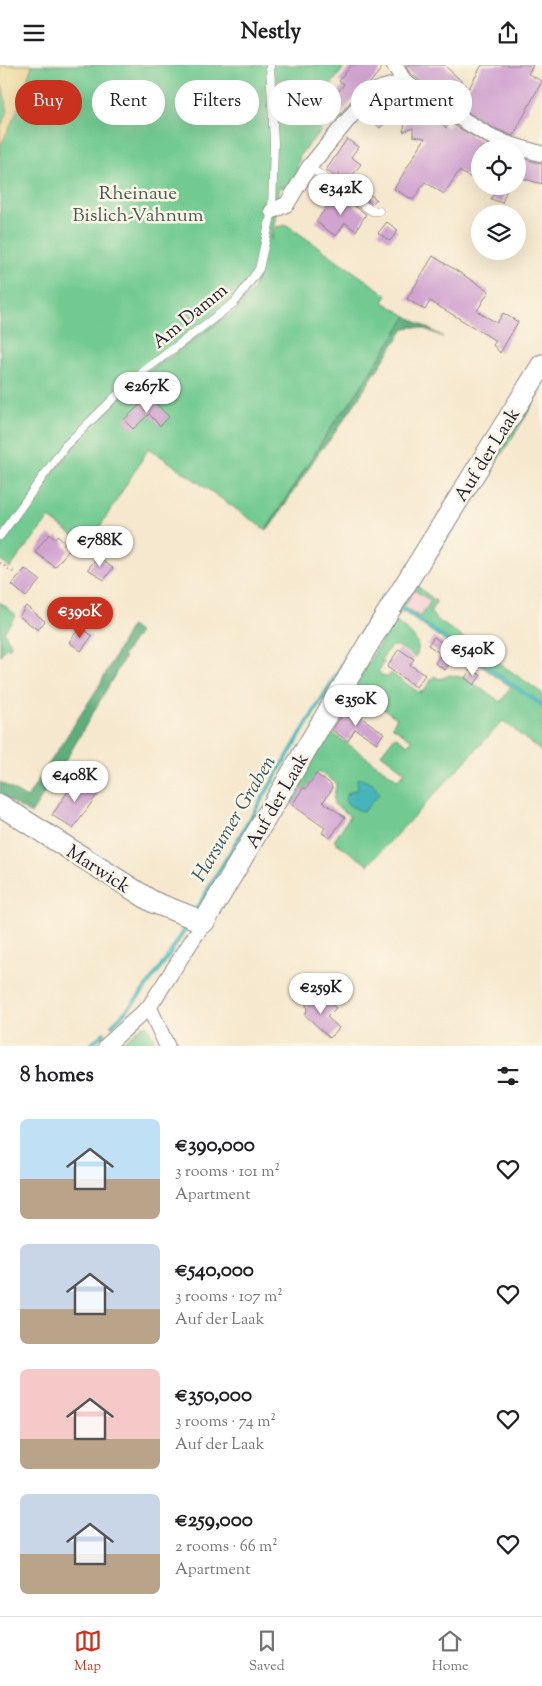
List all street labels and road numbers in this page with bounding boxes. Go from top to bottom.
street label: Am Damm [147,278,234,356]
street label: Auf der Laak [449,403,528,508]
street label: Auf der Laak [240,748,317,854]
street label: Marwick [60,839,135,901]

